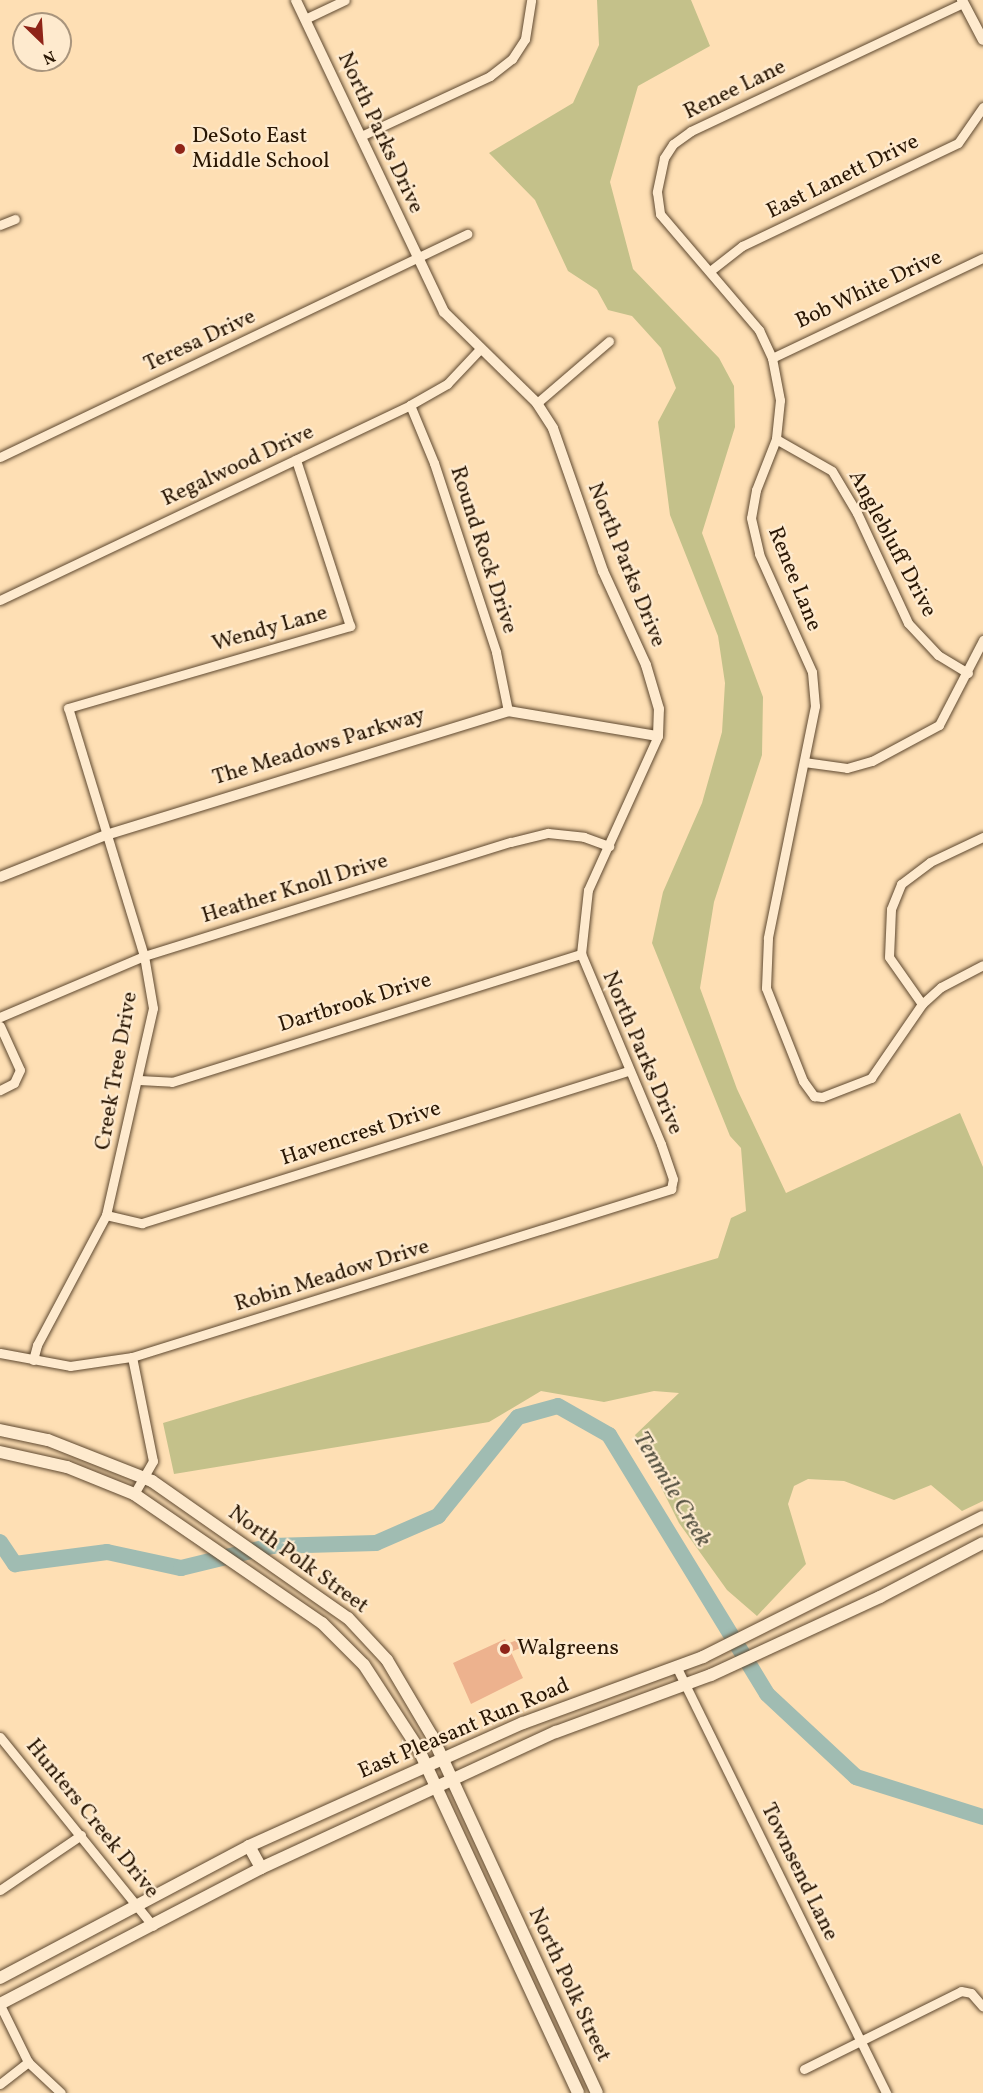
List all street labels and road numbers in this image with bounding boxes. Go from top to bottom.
street label: North Parks Drive [331,48,429,218]
street label: Renee Lane [680,54,790,126]
street label: East Lanett Drive [763,129,923,225]
street label: Bob White Drive [791,244,947,336]
street label: Teresa Drive [140,304,260,378]
street label: Regalwood Drive [158,419,318,513]
street label: Round Rock Drive [444,463,522,637]
street label: Anglebluff Drive [843,467,941,621]
street label: North Parks Drive [581,479,671,651]
street label: Renee Lane [761,523,827,635]
street label: Wendy Lane [209,600,331,658]
street label: The Meadows Parkway [210,702,428,792]
street label: Heather Knoll Drive [199,848,391,930]
street label: Dartbrook Drive [275,967,435,1039]
street label: North Parks Drive [596,967,688,1139]
street label: Creek Tree Drive [90,989,144,1153]
street label: Havencrest Drive [278,1096,444,1172]
street label: Robin Meadow Drive [231,1234,433,1318]
street label: North Polk Street [223,1500,373,1620]
street label: East Pleasant Run Road [354,1673,574,1785]
street label: Hunters Creek Drive [20,1734,164,1904]
street label: Townsend Lane [754,1799,844,1945]
street label: North Polk Street [522,1904,616,2066]

